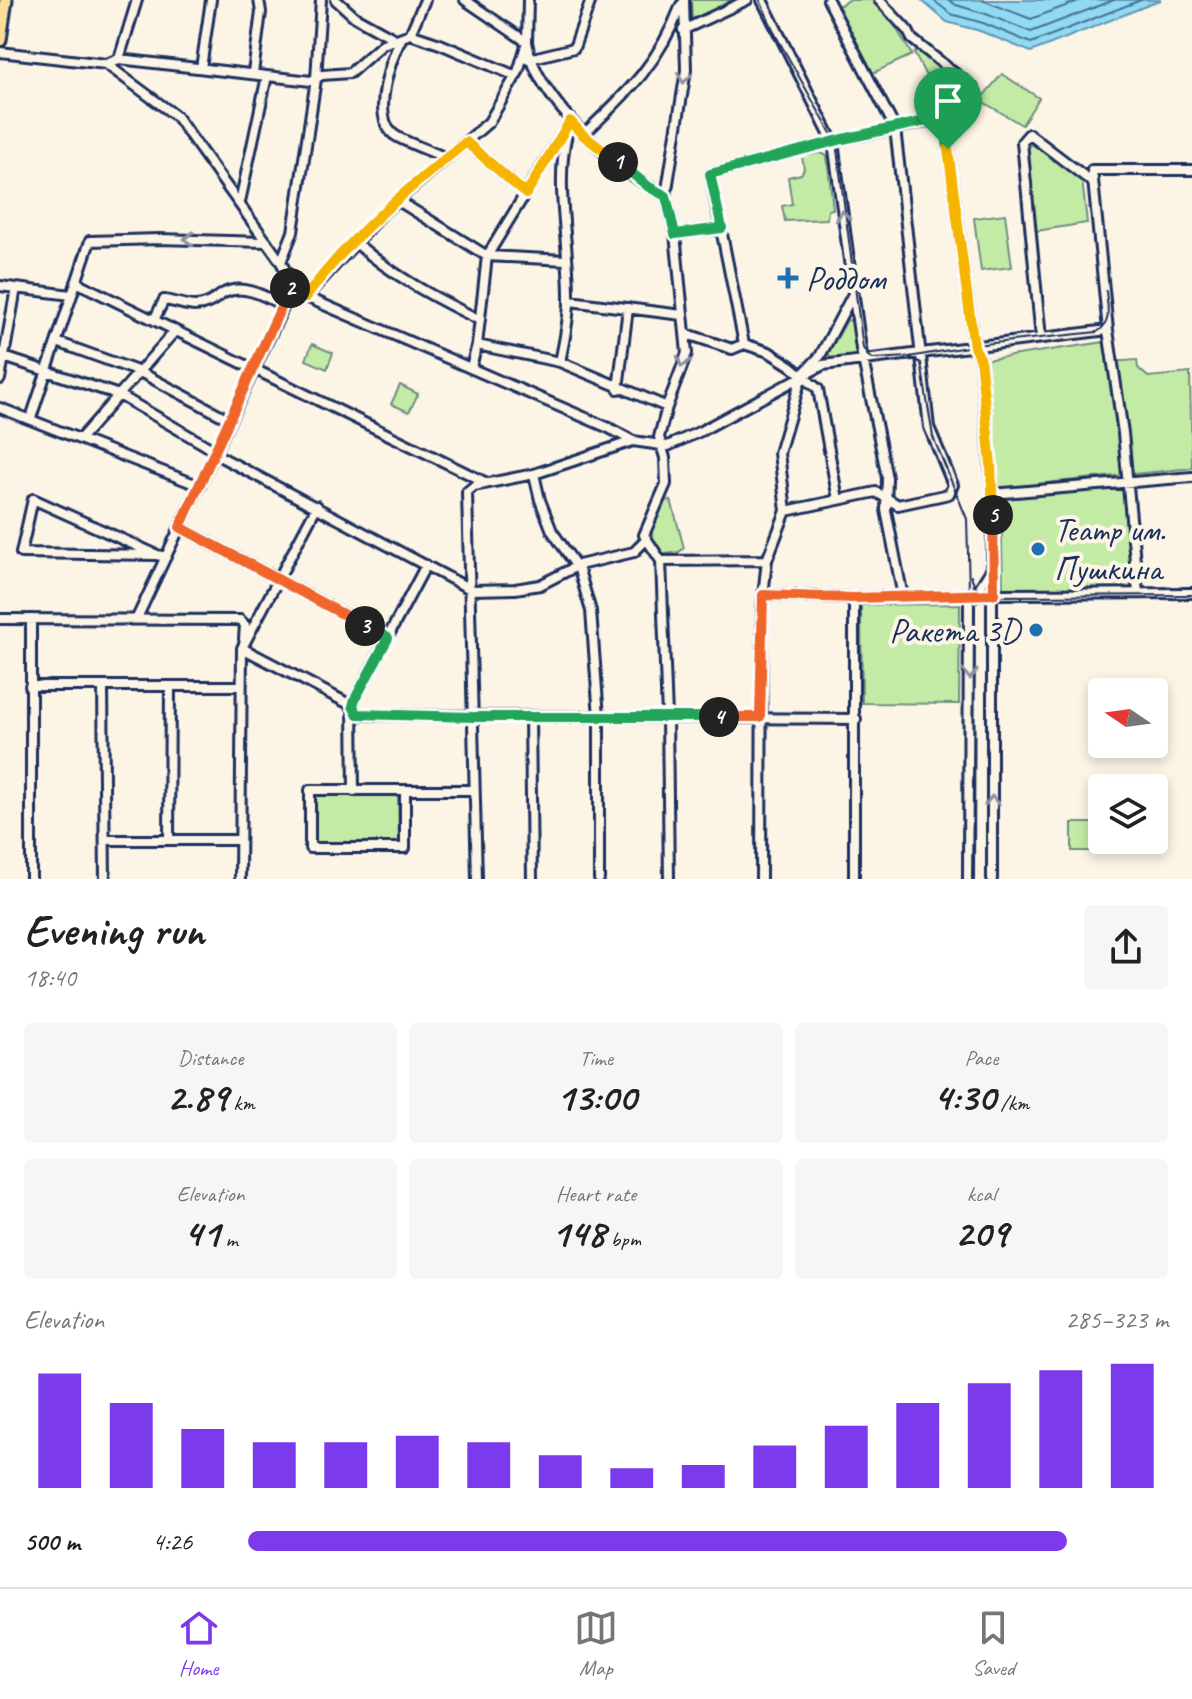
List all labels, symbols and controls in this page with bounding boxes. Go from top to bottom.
pin [914,67,982,149]
one-way arrow [676,72,693,85]
icon: arrive [926,79,970,123]
pin: 1 [598,142,638,182]
text: 1 [613,148,623,176]
one-way arrow [835,209,852,223]
one-way arrow [182,231,195,248]
place label: Роддом [806,257,887,300]
marker: Роддом [777,267,799,289]
pin: 2 [270,268,310,308]
text: 2 [285,274,295,302]
one-way arrow [676,354,693,368]
pin: 5 [973,495,1013,535]
text: 5 [988,501,998,529]
place label: Театр им. Пушкина [1054,508,1166,590]
marker: Театр им. Пушкина [1029,540,1047,558]
pin: 3 [345,606,385,646]
place label: Ракета 3D [889,609,1023,652]
text: 3 [360,612,370,640]
marker: Ракета 3D [1027,621,1045,639]
one-way arrow [962,668,979,681]
north arrow [1088,678,1168,758]
map controls [1088,678,1168,854]
pin: 4 [699,697,739,737]
text: 4 [714,703,724,731]
button: layers [1088,774,1168,854]
one-way arrow [983,794,1001,807]
text: Evening run [24,903,204,958]
button: share [1084,905,1168,989]
text: 18:40 [24,961,76,994]
text: Distance [178,1044,243,1072]
text: Time [579,1044,613,1072]
text: Pace [964,1044,998,1072]
text: 2.89 [167,1072,228,1122]
text: 13:00 [556,1072,636,1122]
text: 4:30 [933,1072,995,1122]
text: km [228,1089,255,1117]
text: /km [995,1089,1029,1117]
text: Elevation [177,1180,245,1208]
text: Heart rate [556,1180,636,1208]
text: kcal [967,1180,996,1208]
text: 41 [184,1208,220,1258]
text: 148 [551,1208,605,1258]
text: 209 [955,1208,1008,1258]
text: m [220,1225,237,1253]
text: bpm [605,1225,641,1253]
text: Elevation [24,1303,104,1336]
text: 285–323 m [1065,1303,1168,1336]
text: 500 m [24,1525,80,1558]
text: 4:26 [152,1525,192,1558]
tab: Home [177,1606,221,1682]
tab: Map [574,1606,618,1682]
tab: Saved [971,1606,1015,1682]

